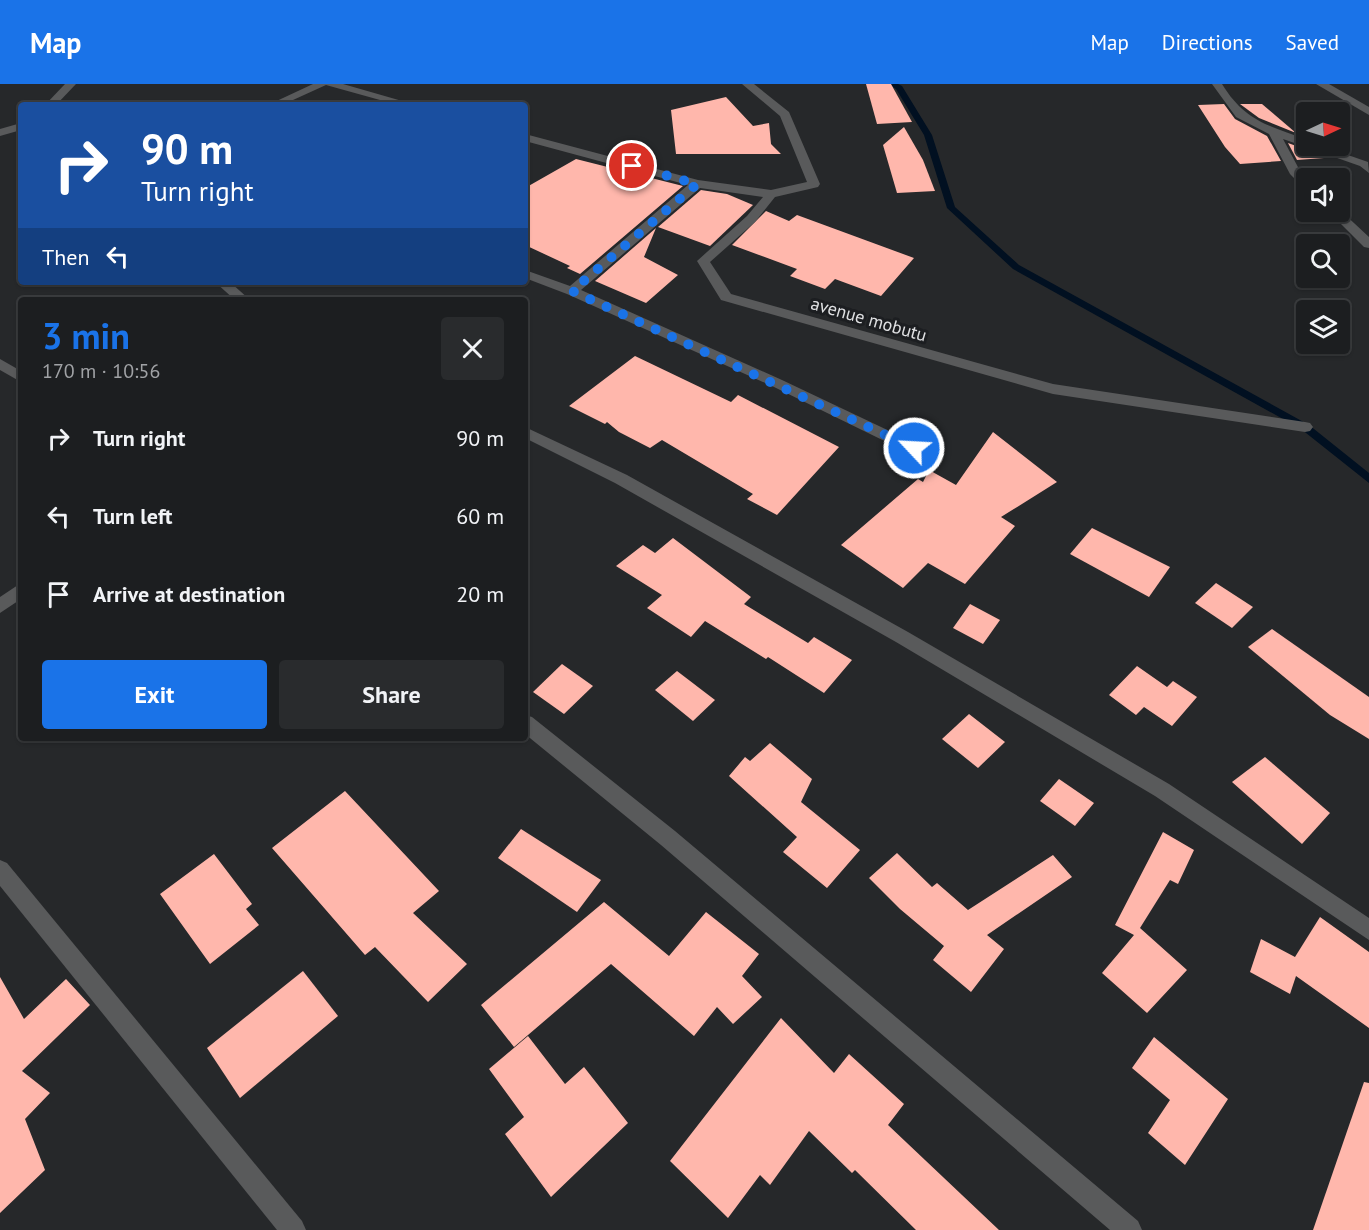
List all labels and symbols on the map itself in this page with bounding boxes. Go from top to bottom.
north arrow [1296,102,1350,156]
pin [606,140,657,191]
street label: avenue mobutu [808,291,930,347]
position arrow [882,416,946,480]

